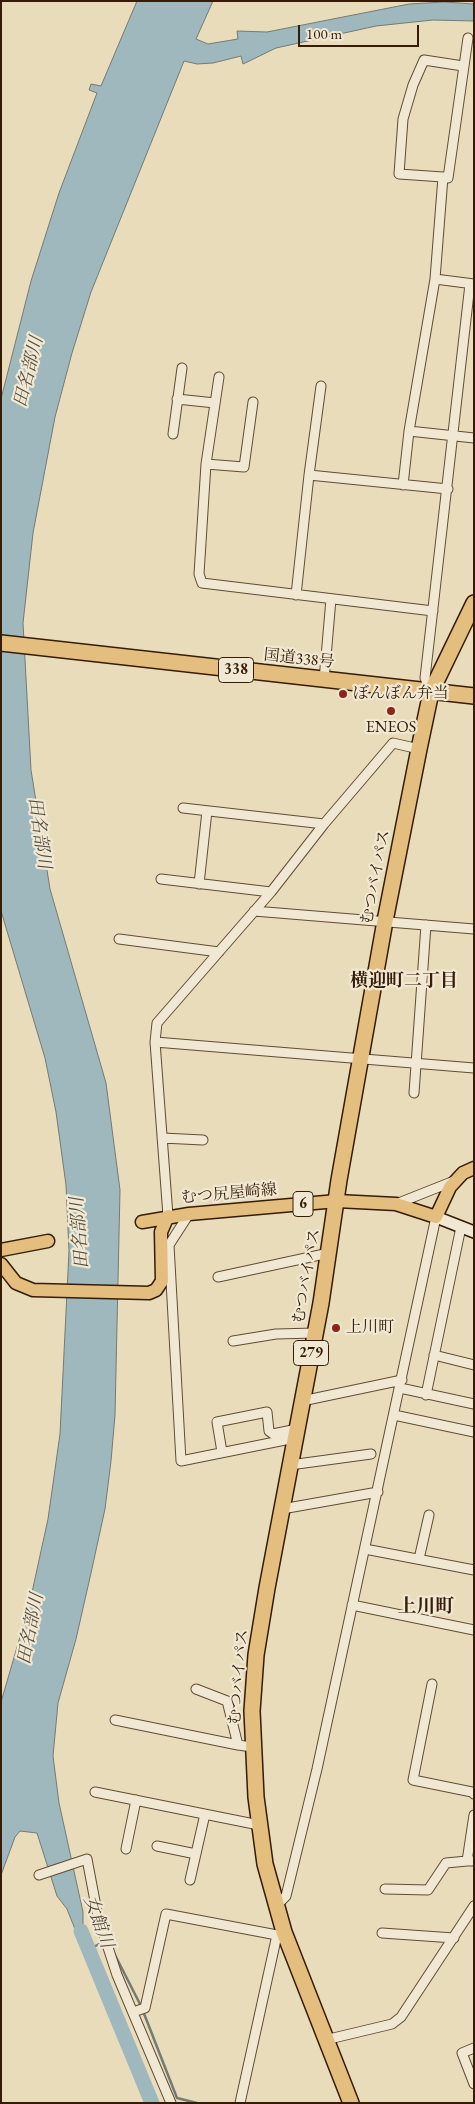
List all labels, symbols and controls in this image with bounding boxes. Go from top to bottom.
scale bar [300,15,421,47]
text: 100 m [306,24,342,43]
water label: 田名部川 [10,334,48,410]
street label: 国道338号 [263,646,335,672]
road number: 338 [218,658,254,682]
place label: ぼんぼん弁当 [353,684,449,704]
marker: ぼんぼん弁当 [337,688,349,700]
marker: ENEOS [385,705,397,717]
place label: ENEOS [366,718,416,738]
water label: 田名部川 [23,796,55,870]
street label: むつバイパス [357,828,395,926]
district label: 横迎町二丁目 [350,970,458,992]
street label: むつ尻屋崎線 [180,1180,278,1208]
road number: 6 [293,1192,313,1216]
water label: 田名部川 [67,1196,93,1270]
street label: むつバイパス [289,1227,325,1325]
place label: 上川町 [346,1318,394,1338]
marker: 上川町 [330,1322,342,1334]
road number: 279 [294,1340,328,1366]
water label: 田名部川 [14,1592,48,1666]
district label: 上川町 [398,1596,454,1618]
street label: むつバイパス [225,1628,253,1726]
water label: 女館川 [79,1893,117,1951]

